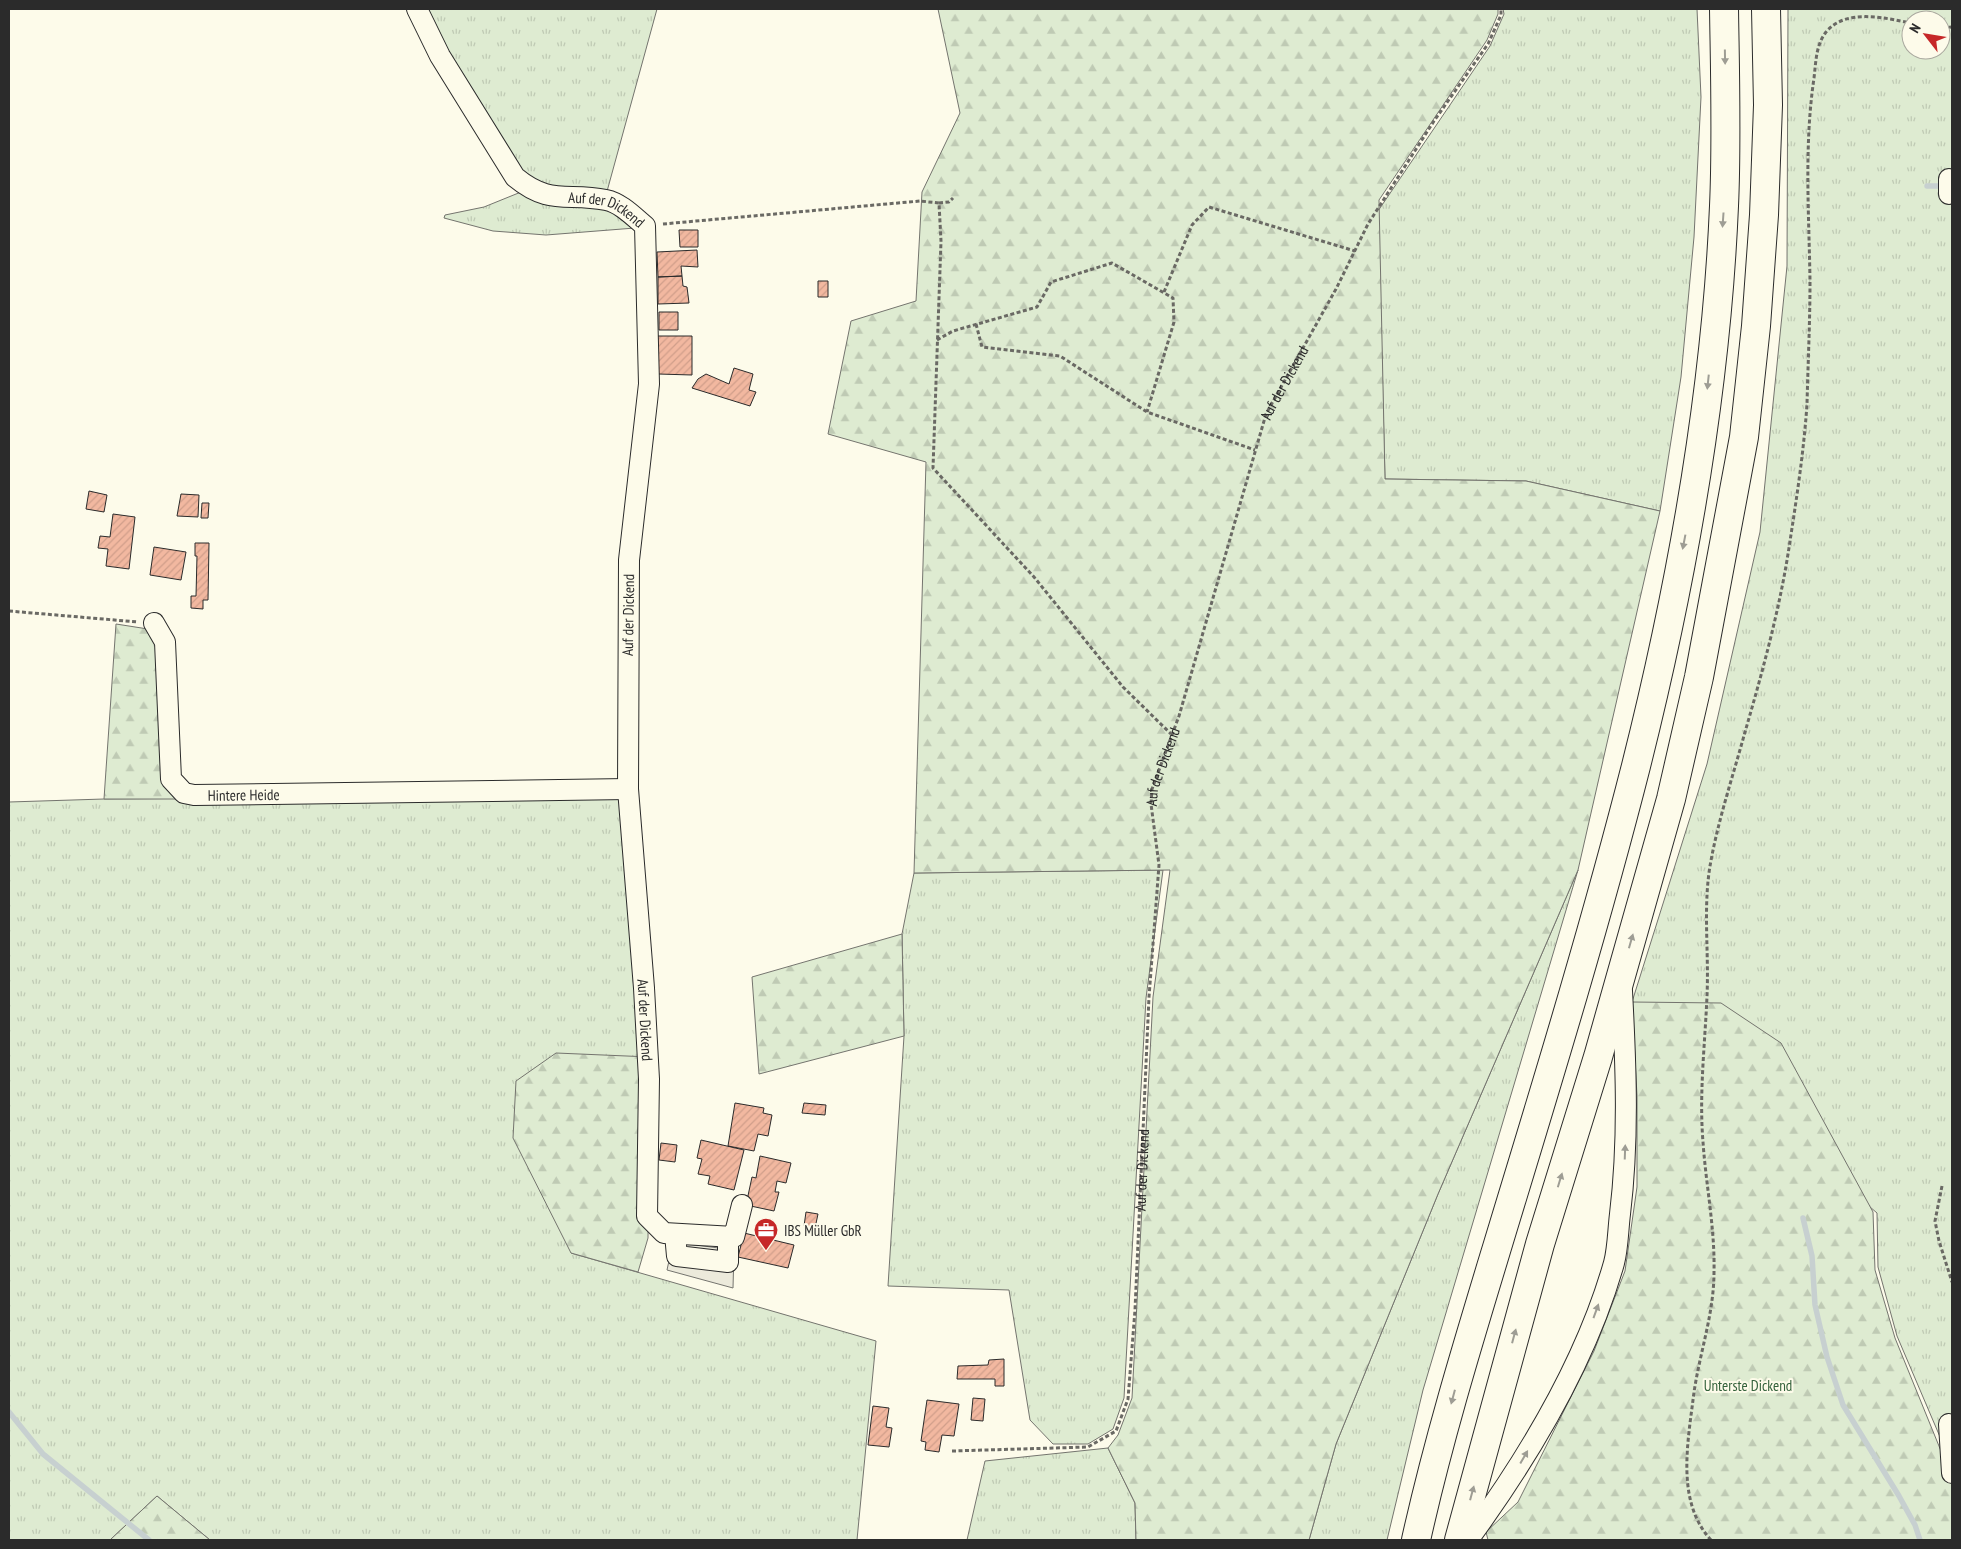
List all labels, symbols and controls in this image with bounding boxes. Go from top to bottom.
north arrow [1901,10,1951,60]
text: N [1905,20,1925,36]
one-way arrow [1721,50,1729,66]
street label: Auf der Dickend [568,187,649,231]
one-way arrow [1718,212,1726,228]
street label: Auf der Dickend [1255,342,1312,422]
one-way arrow [1704,374,1712,390]
one-way arrow [1679,535,1687,551]
street label: Auf der Dickend [618,574,638,656]
street label: Auf der Dickend [1141,725,1183,807]
street label: Hintere Heide [208,784,280,804]
one-way arrow [1627,933,1635,948]
street label: Auf der Dickend [634,978,657,1061]
street label: Auf der Dickend [1130,1128,1153,1211]
one-way arrow [1622,1144,1630,1160]
one-way arrow [1556,1173,1564,1188]
office icon: IBS Müller GbR [753,1217,779,1251]
place label: IBS Müller GbR [784,1221,862,1240]
one-way arrow [1592,1303,1600,1318]
one-way arrow [1511,1329,1519,1344]
park label: Unterste Dickend [1704,1376,1792,1395]
one-way arrow [1449,1390,1457,1405]
one-way arrow [1520,1450,1529,1463]
one-way arrow [1468,1486,1476,1501]

